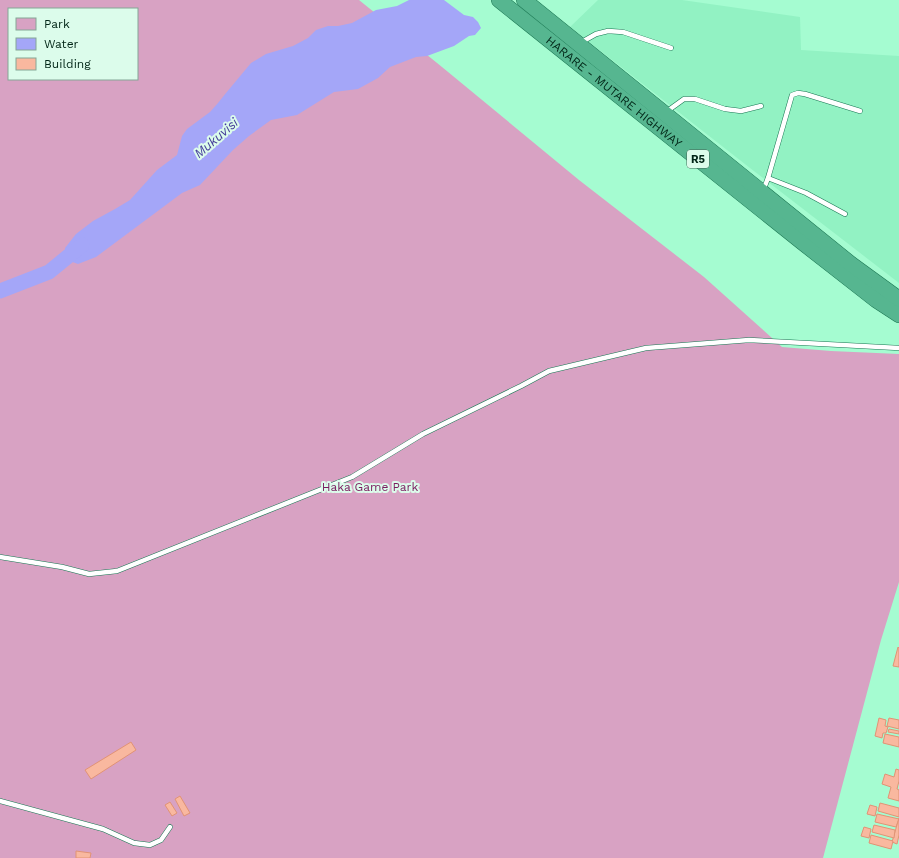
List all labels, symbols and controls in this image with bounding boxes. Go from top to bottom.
legend [8,8,138,80]
text: Park [44,17,70,31]
street label: HARARE - MUTARE HIGHWAY [543,33,685,150]
text: Water [44,37,79,51]
text: Building [44,57,91,71]
water label: Mukuvisi [191,114,241,161]
road number: R5 [687,150,709,168]
park label: Haka Game Park [322,480,418,494]

